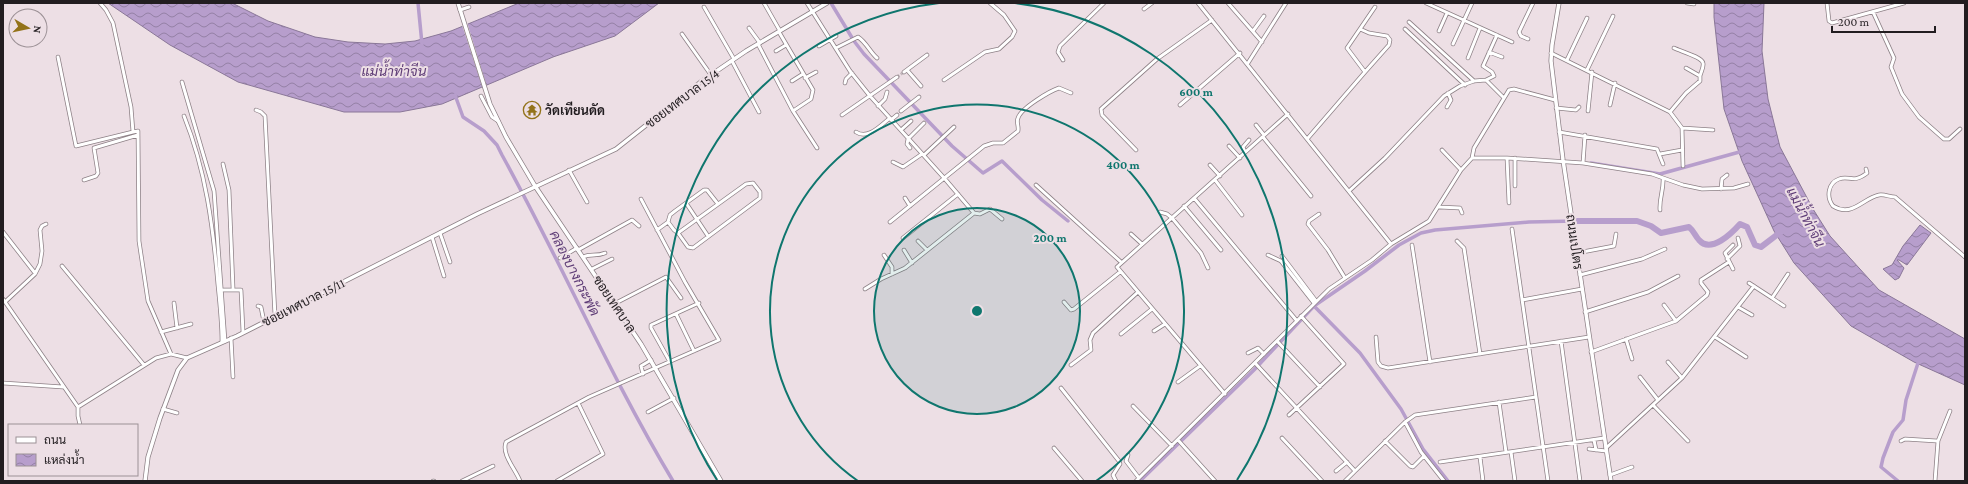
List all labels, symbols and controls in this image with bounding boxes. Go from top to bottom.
north arrow [8,8,48,48]
scale bar [1832,8,1935,34]
text: 200 m [1838,15,1870,29]
text: N [31,25,44,35]
water label: แม่น้ำท่าจีน [361,59,427,79]
street label: ซอยเทศบาล 15/4 [642,66,723,131]
text: 600 m [1179,85,1214,99]
temple icon: วัดเทียนดัด [522,100,542,120]
place label: วัดเทียนดัด [545,101,605,118]
text: 400 m [1106,158,1141,172]
water label: แม่น้ำท่าจีน [1784,183,1832,250]
street label: ถนนเปโตร [1563,213,1587,271]
water label: คลองบางกระพัด [547,227,603,319]
text: 200 m [1033,231,1067,245]
street label: ซอยเทศบาล [590,273,639,336]
street label: ซอยเทศบาล 15/11 [259,275,347,330]
centre of rings [970,304,984,318]
legend [8,424,138,476]
text: ถนน [44,433,67,447]
text: แหล่งน้ำ [44,449,84,467]

